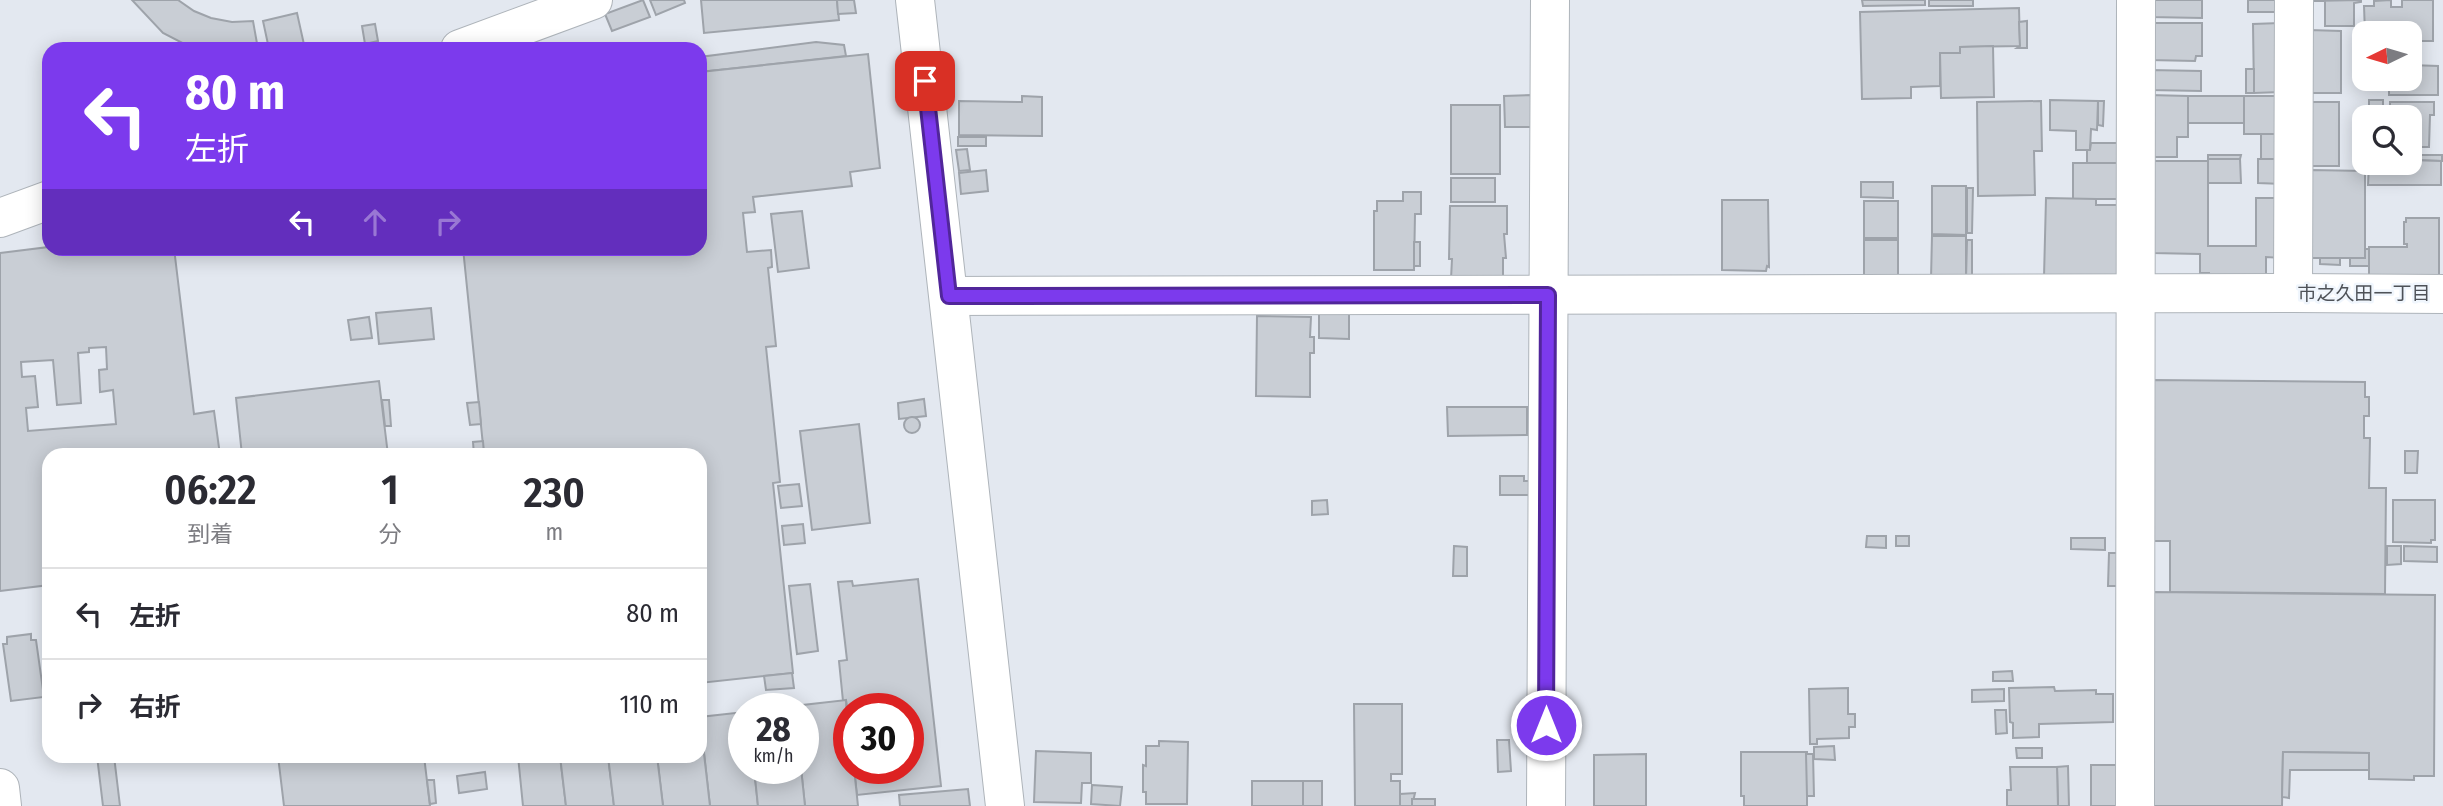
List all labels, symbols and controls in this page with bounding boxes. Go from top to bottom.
north arrow [2352,21,2422,91]
map controls [2352,21,2422,175]
pin [895,51,955,111]
icon: arrive [906,62,944,100]
text: 80 m [185,63,285,122]
icon: left [70,70,161,161]
button: search [2352,105,2422,175]
text: 左折 [185,130,249,168]
icon: left [283,203,321,241]
icon: ahead [356,203,394,241]
icon: right [429,203,467,241]
district label: 市之久田一丁目 [2297,282,2431,305]
text: 06:22 [164,465,256,515]
text: 1 [381,465,399,515]
text: 230 [523,468,585,518]
text: m [545,518,563,546]
text: 到着 [187,520,233,548]
text: 分 [378,520,401,548]
icon: left [70,595,108,633]
text: 80 m [626,598,679,629]
text: 左折 [129,601,181,632]
icon: right [70,686,108,724]
position arrow [1509,688,1583,762]
text: 110 m [619,689,679,720]
text: 右折 [129,692,181,723]
speed limit sign: 30 [833,693,924,784]
text: 28 [756,708,791,750]
text: km/h [753,745,794,767]

